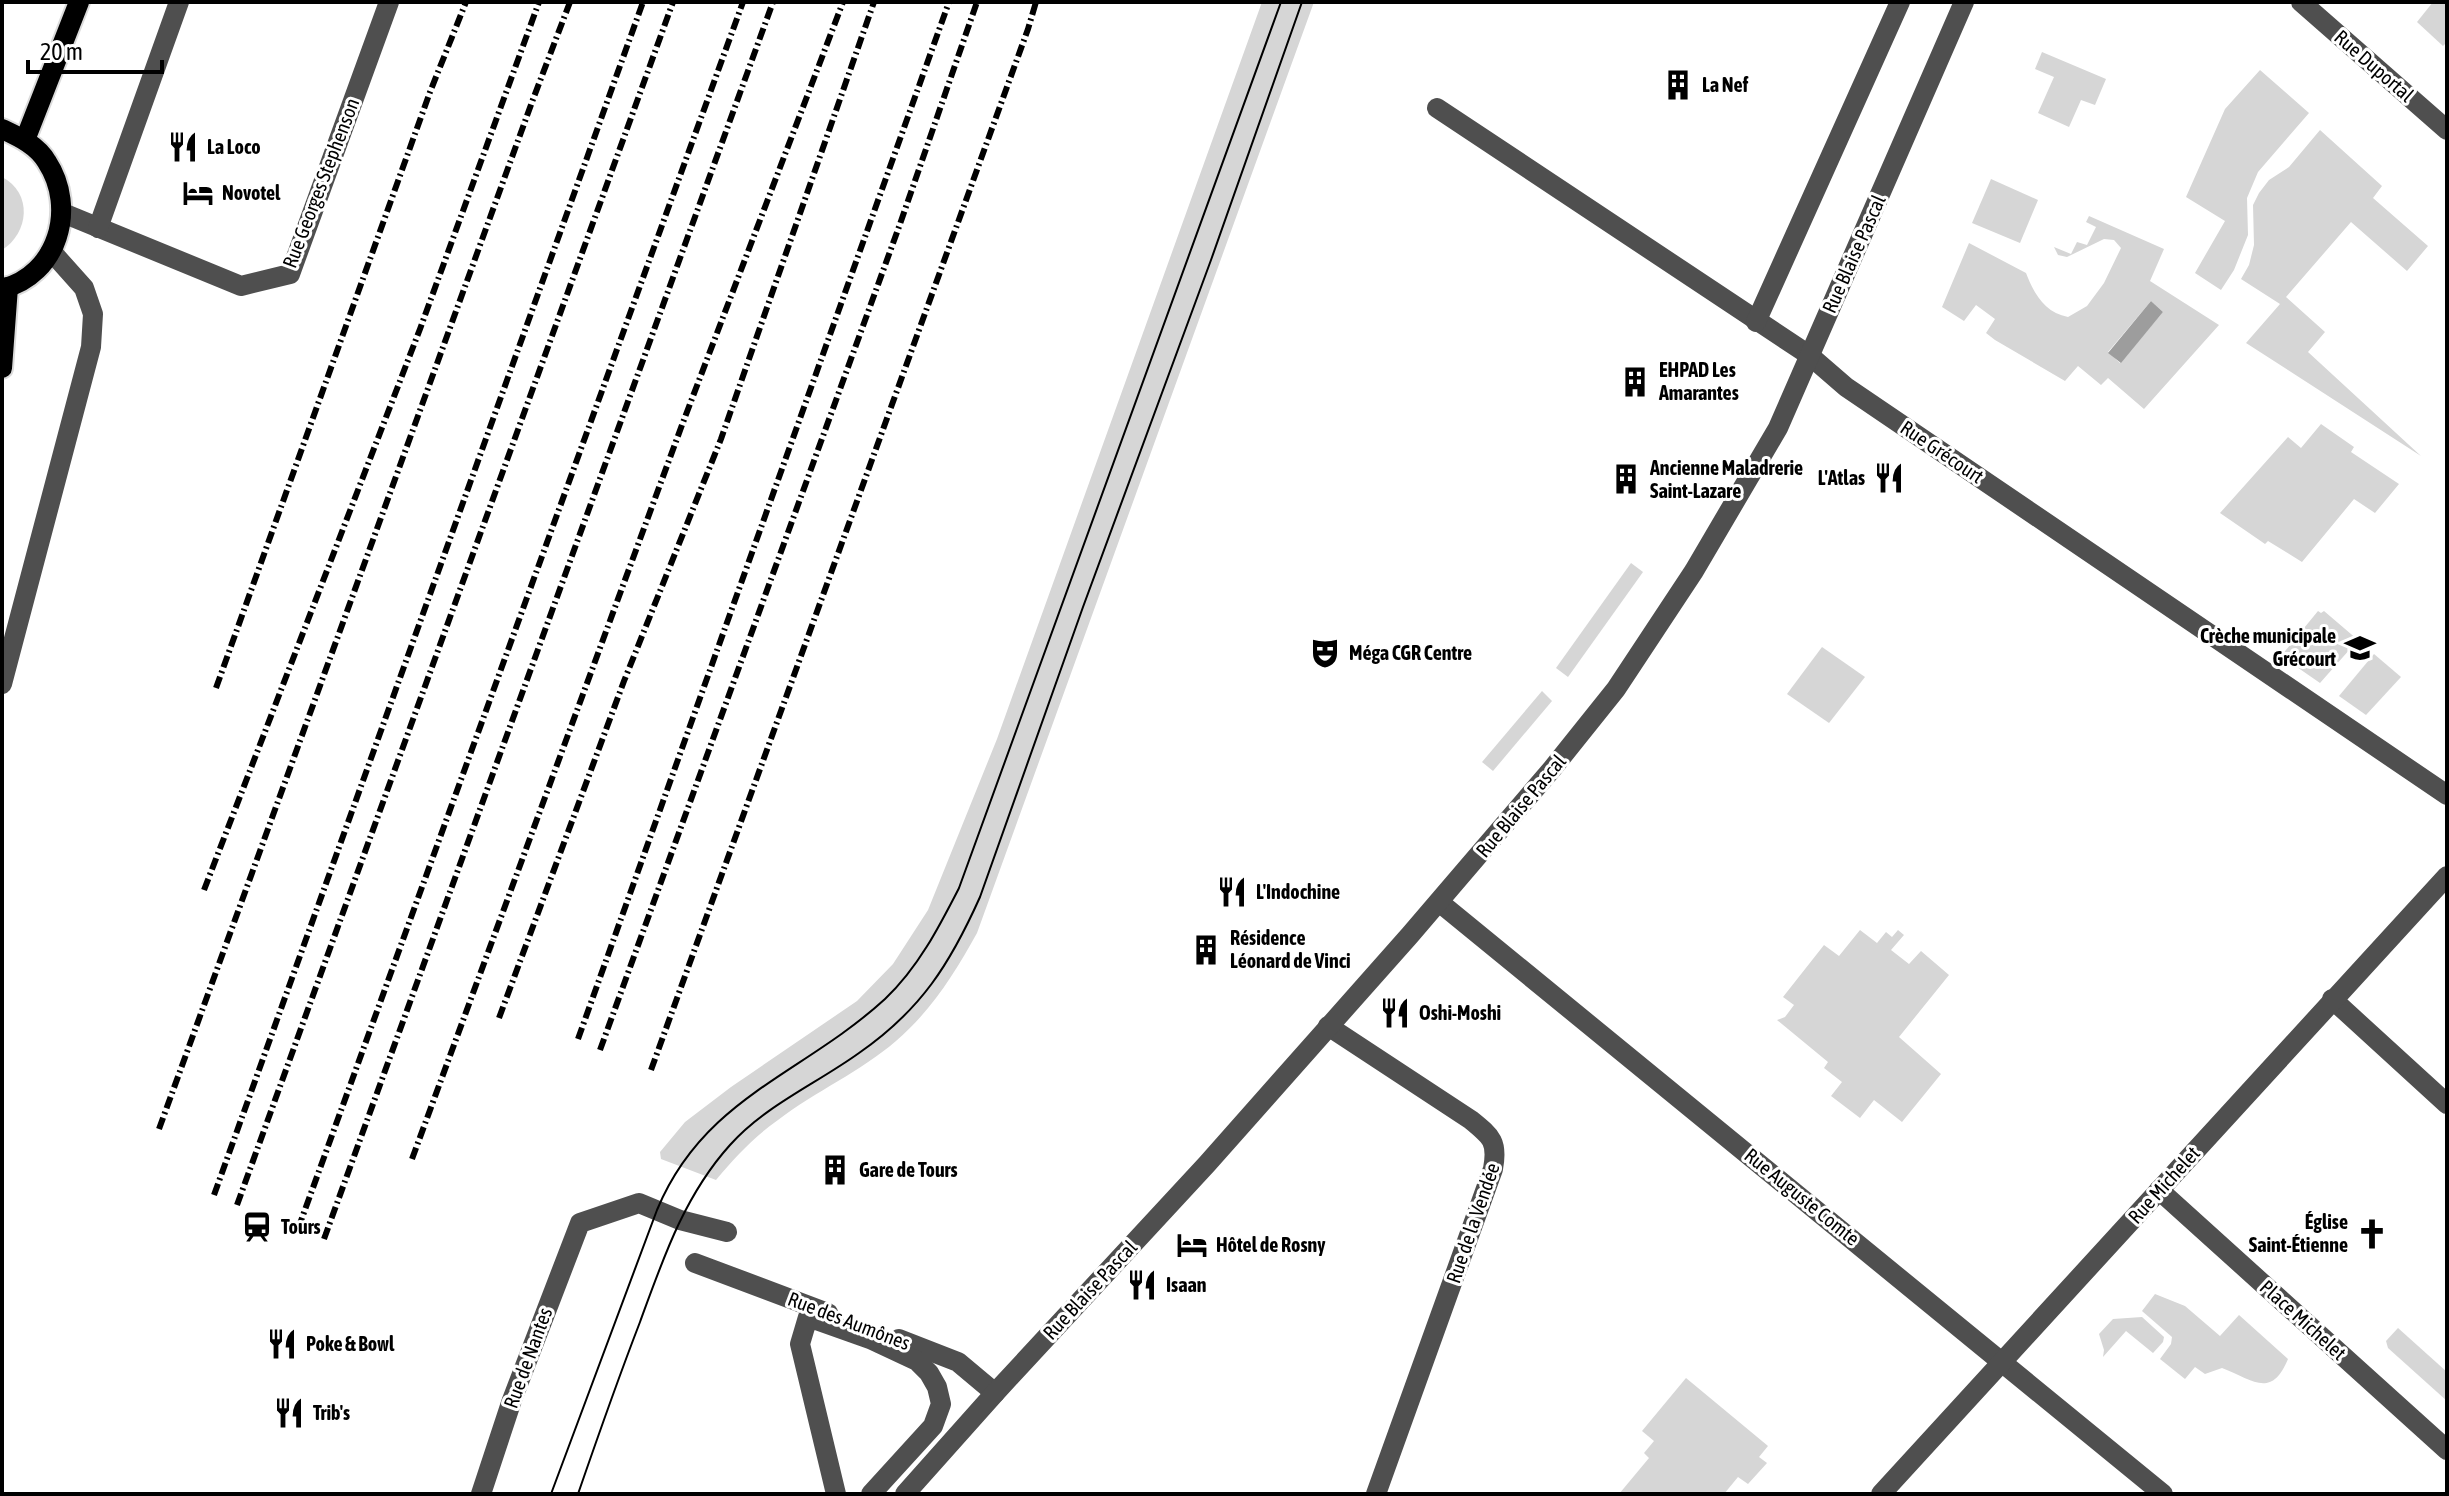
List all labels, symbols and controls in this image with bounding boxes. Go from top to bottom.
scale bar [28,24,162,74]
street label: Rue Duportal [2330,25,2419,107]
text: 20 m [40,38,83,65]
building icon: La Nef [1661,68,1695,102]
place label: La Nef [1702,73,1749,96]
street label: Rue Georges Stephenson [278,95,364,271]
restaurant icon: La Loco [166,130,200,164]
place label: La Loco [207,135,261,158]
hotel icon: Novotel [181,176,215,210]
place label: Novotel [222,181,281,204]
street label: Rue Blaise Pascal [1817,191,1890,316]
place label: EHPAD Les Amarantes [1658,358,1739,404]
building icon: EHPAD Les Amarantes [1618,365,1652,399]
street label: Rue Grécourt [1897,416,1988,488]
place label: Ancienne Maladrerie Saint-Lazare [1649,456,1803,502]
restaurant icon: L'Atlas [1872,461,1906,495]
building icon: Ancienne Maladrerie Saint-Lazare [1609,462,1643,496]
place label: L'Atlas [1818,466,1865,489]
place label: Crèche municipale Grécourt [2200,624,2336,670]
school or university icon: Crèche municipale Grécourt [2343,631,2377,665]
theatre icon: Méga CGR Centre [1308,636,1342,670]
place label: Méga CGR Centre [1349,641,1472,664]
street label: Rue Blaise Pascal [1471,749,1571,862]
restaurant icon: L'Indochine [1215,875,1249,909]
place label: L'Indochine [1256,880,1340,903]
place label: Résidence Léonard de Vinci [1230,926,1351,972]
building icon: Résidence Léonard de Vinci [1189,933,1223,967]
restaurant icon: Oshi-Moshi [1378,996,1412,1030]
place label: Oshi-Moshi [1419,1001,1501,1024]
street label: Rue Michelet [2123,1141,2204,1228]
street label: Rue Auguste Comte [1740,1143,1864,1250]
building icon: Gare de Tours [818,1153,852,1187]
place label: Gare de Tours [859,1158,958,1181]
street label: Rue de la Vendée [1441,1160,1504,1286]
station icon: Tours [240,1210,274,1244]
place label: Église Saint-Étienne [2249,1210,2348,1256]
place label: Tours [281,1215,321,1238]
church icon: Église Saint-Étienne [2355,1217,2389,1251]
hotel icon: Hôtel de Rosny [1175,1228,1209,1262]
place label: Hôtel de Rosny [1216,1233,1326,1256]
street label: Rue Blaise Pascal [1038,1235,1142,1344]
restaurant icon: Isaan [1125,1268,1159,1302]
place label: Isaan [1166,1273,1206,1296]
street label: Place Michelet [2256,1275,2351,1364]
street label: Rue des Aumônes [785,1287,913,1354]
street label: Rue de Nantes [499,1304,556,1411]
restaurant icon: Poke & Bowl [265,1327,299,1361]
place label: Poke & Bowl [306,1332,395,1355]
restaurant icon: Trib's [272,1396,306,1430]
place label: Trib's [313,1401,350,1424]

